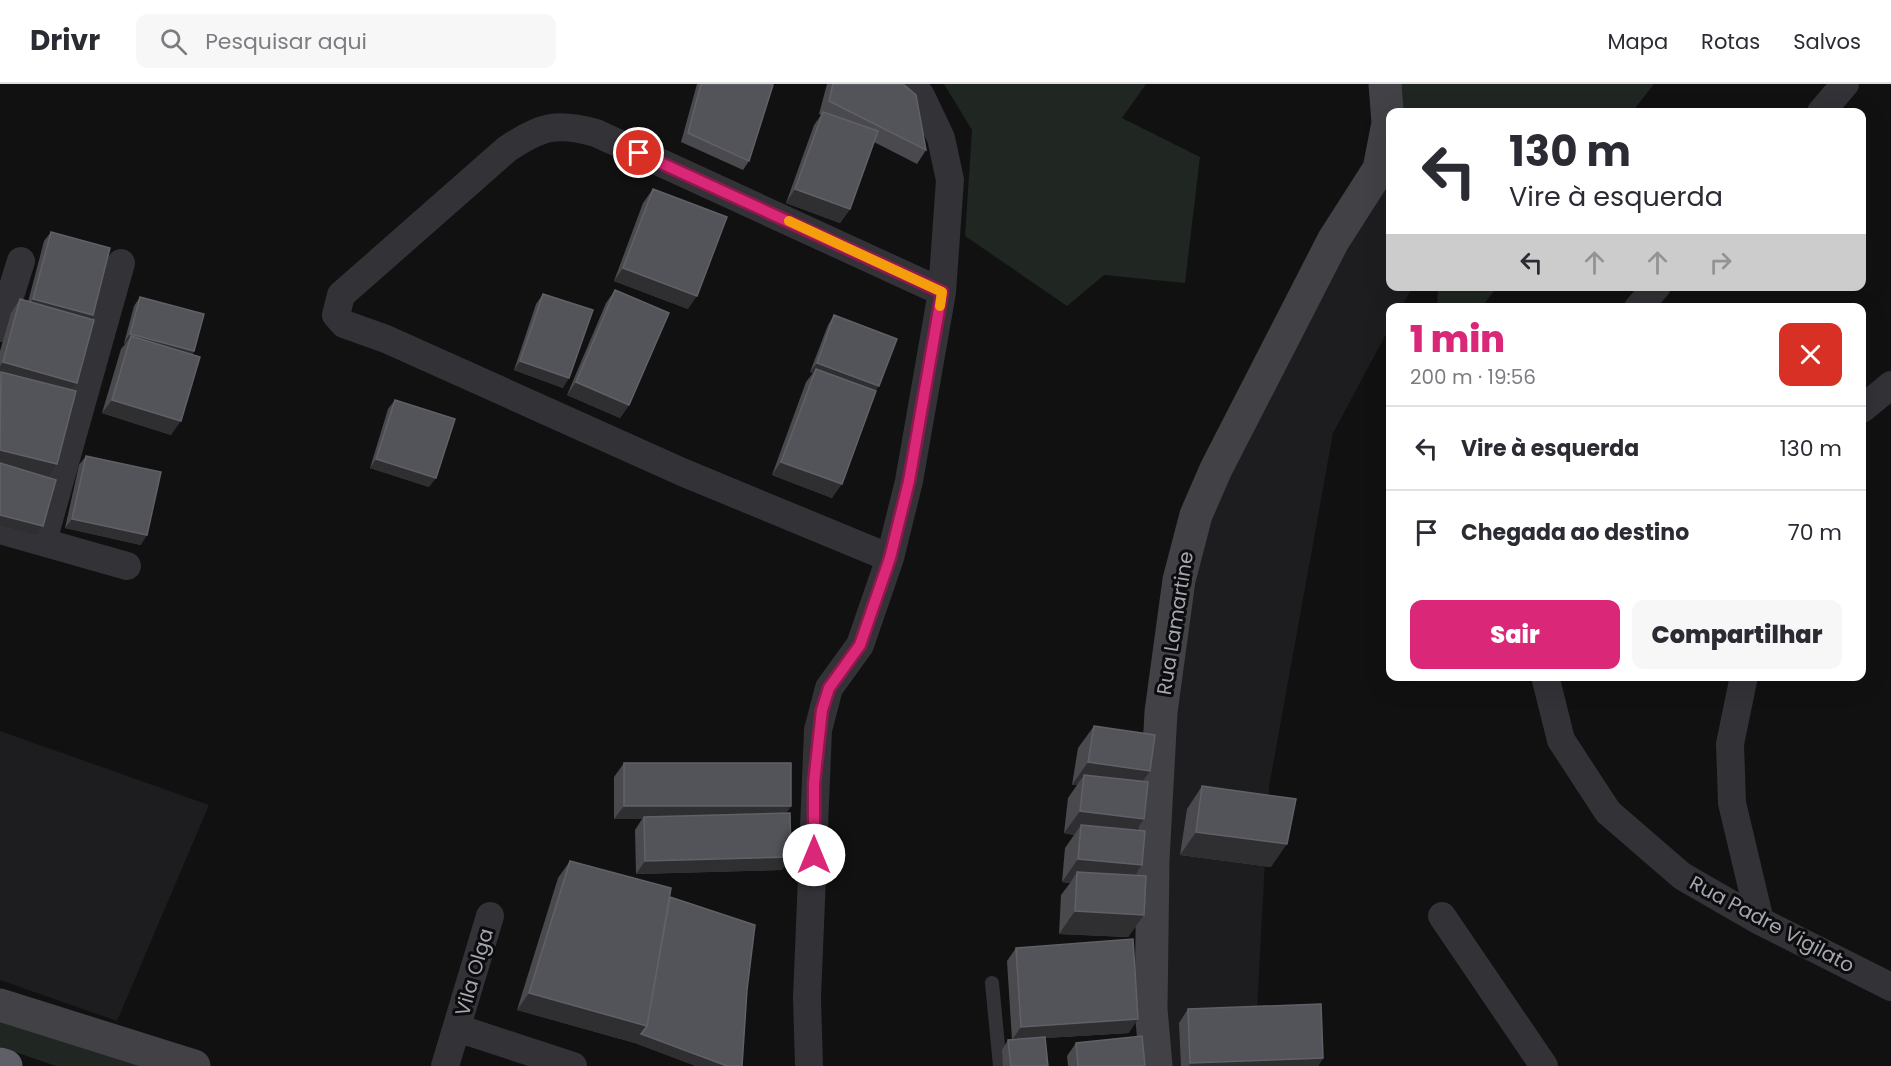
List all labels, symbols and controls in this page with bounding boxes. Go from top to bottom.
search box [136,14,556,68]
text: Drivr [30,21,100,60]
icon: search [157,25,190,58]
text: Pesquisar aqui [205,26,367,57]
text: Mapa [1607,27,1668,56]
text: Rotas [1701,27,1760,56]
text: Salvos [1793,27,1861,56]
text: 130 m [1509,122,1631,181]
pin [613,127,664,178]
icon: left [1410,132,1488,210]
icon: arrive [622,136,655,169]
text: Vire à esquerda [1509,178,1723,215]
icon: left [1515,246,1548,279]
icon: ahead [1578,246,1611,279]
icon: ahead [1641,246,1674,279]
icon: right [1704,246,1737,279]
text: 1 min [1410,314,1505,365]
button: close [1779,323,1842,386]
text: 200 m · 19:56 [1410,363,1536,391]
icon: left [1410,432,1443,465]
text: Vire à esquerda [1461,433,1639,464]
text: 130 m [1780,433,1842,464]
icon: arrive [1410,516,1443,549]
text: Chegada ao destino [1461,517,1689,548]
text: 70 m [1788,517,1842,548]
street label: Rua Lamartine [1150,549,1200,697]
button: Sair [1410,600,1620,669]
button: Compartilhar [1632,600,1842,669]
position arrow [782,823,846,887]
street label: Rua Padre Vigilato [1685,869,1859,979]
street label: Vila Olga [448,925,500,1019]

